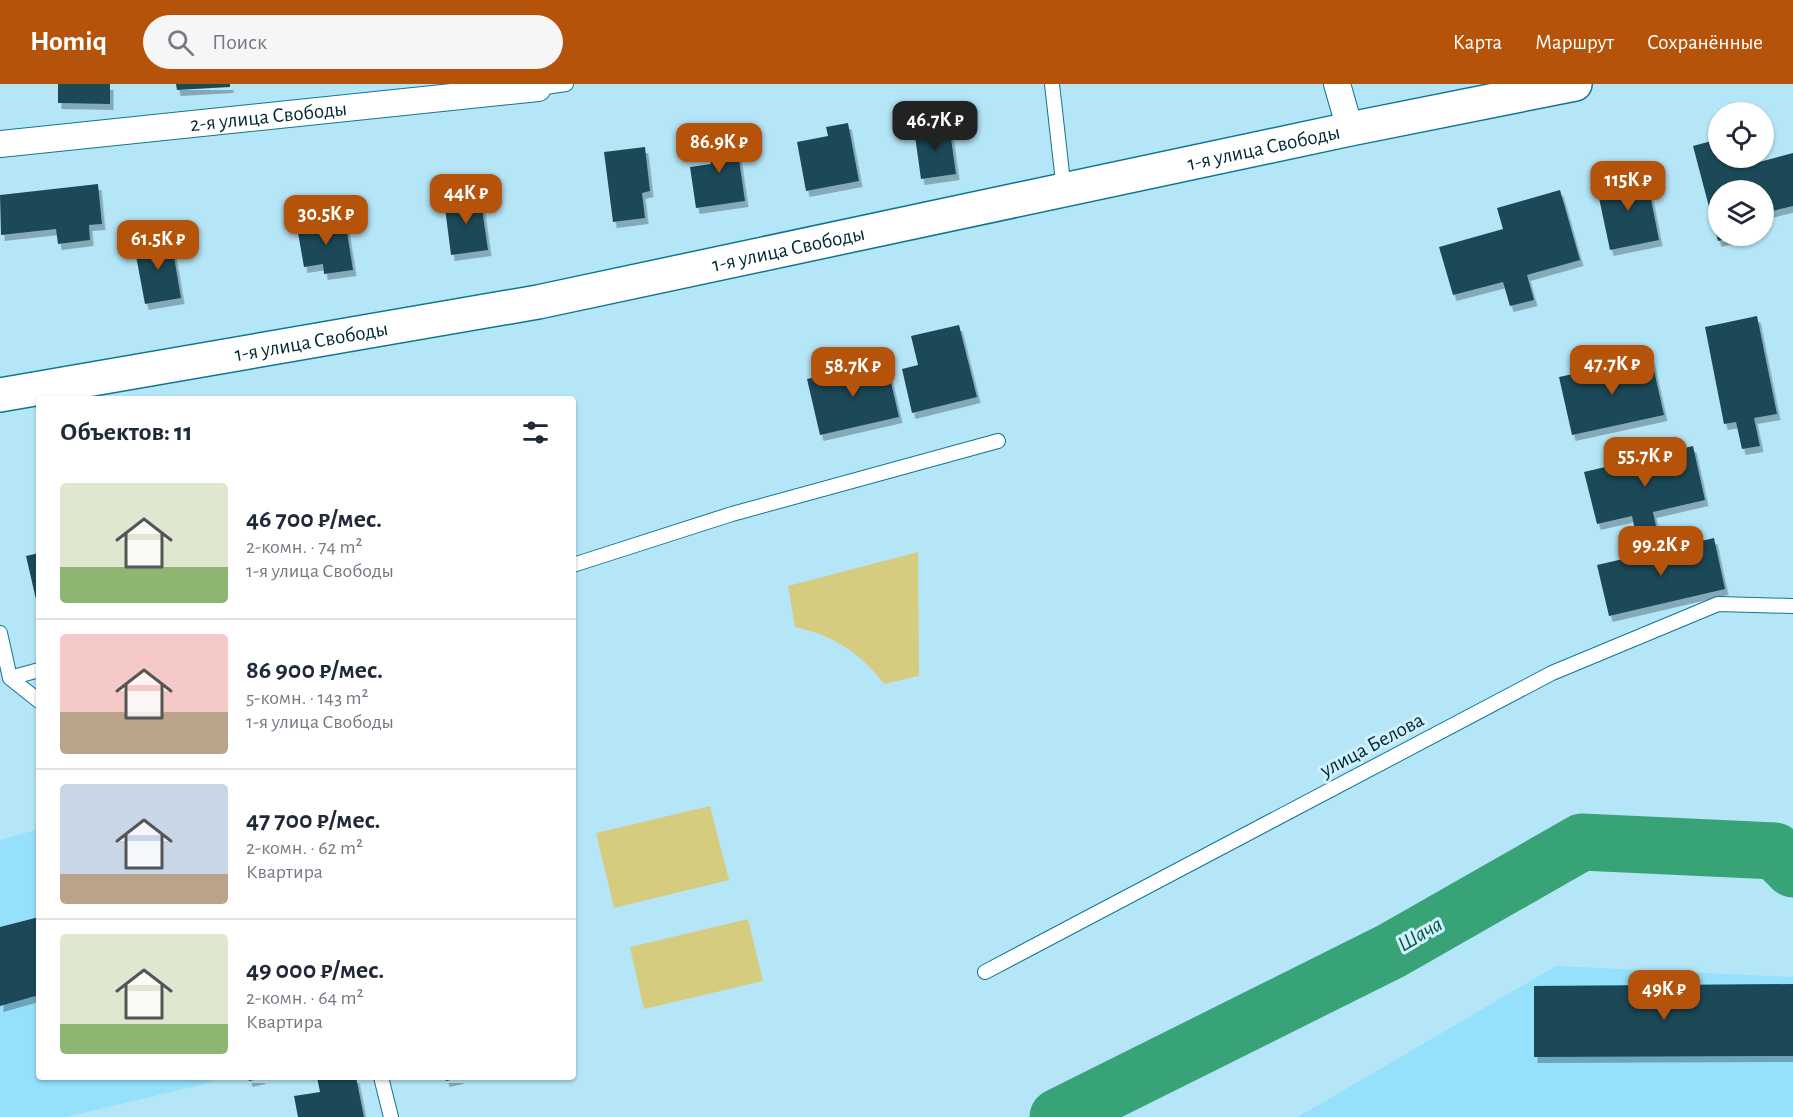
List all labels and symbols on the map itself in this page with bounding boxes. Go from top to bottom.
street label: 2-я улица Свободы [189,97,348,135]
pin: 46.7K ₽ [880,101,990,152]
street label: 1-я улица Свободы [1186,121,1342,174]
pin: 86.9K ₽ [664,123,774,174]
pin: 115K ₽ [1579,161,1677,212]
pin: 44K ₽ [424,174,508,225]
pin: 30.5K ₽ [271,195,381,246]
pin: 61.5K ₽ [103,220,213,271]
street label: 1-я улица Свободы [710,222,867,275]
street label: 1-я улица Свободы [233,318,390,365]
pin: 47.7K ₽ [1557,345,1667,396]
pin: 58.7K ₽ [798,347,908,398]
pin: 55.7K ₽ [1590,437,1700,488]
pin: 99.2K ₽ [1606,526,1716,577]
street label: улица Белова [1316,709,1428,782]
water label: Шача [1394,913,1446,955]
pin: 49K ₽ [1622,970,1706,1021]

